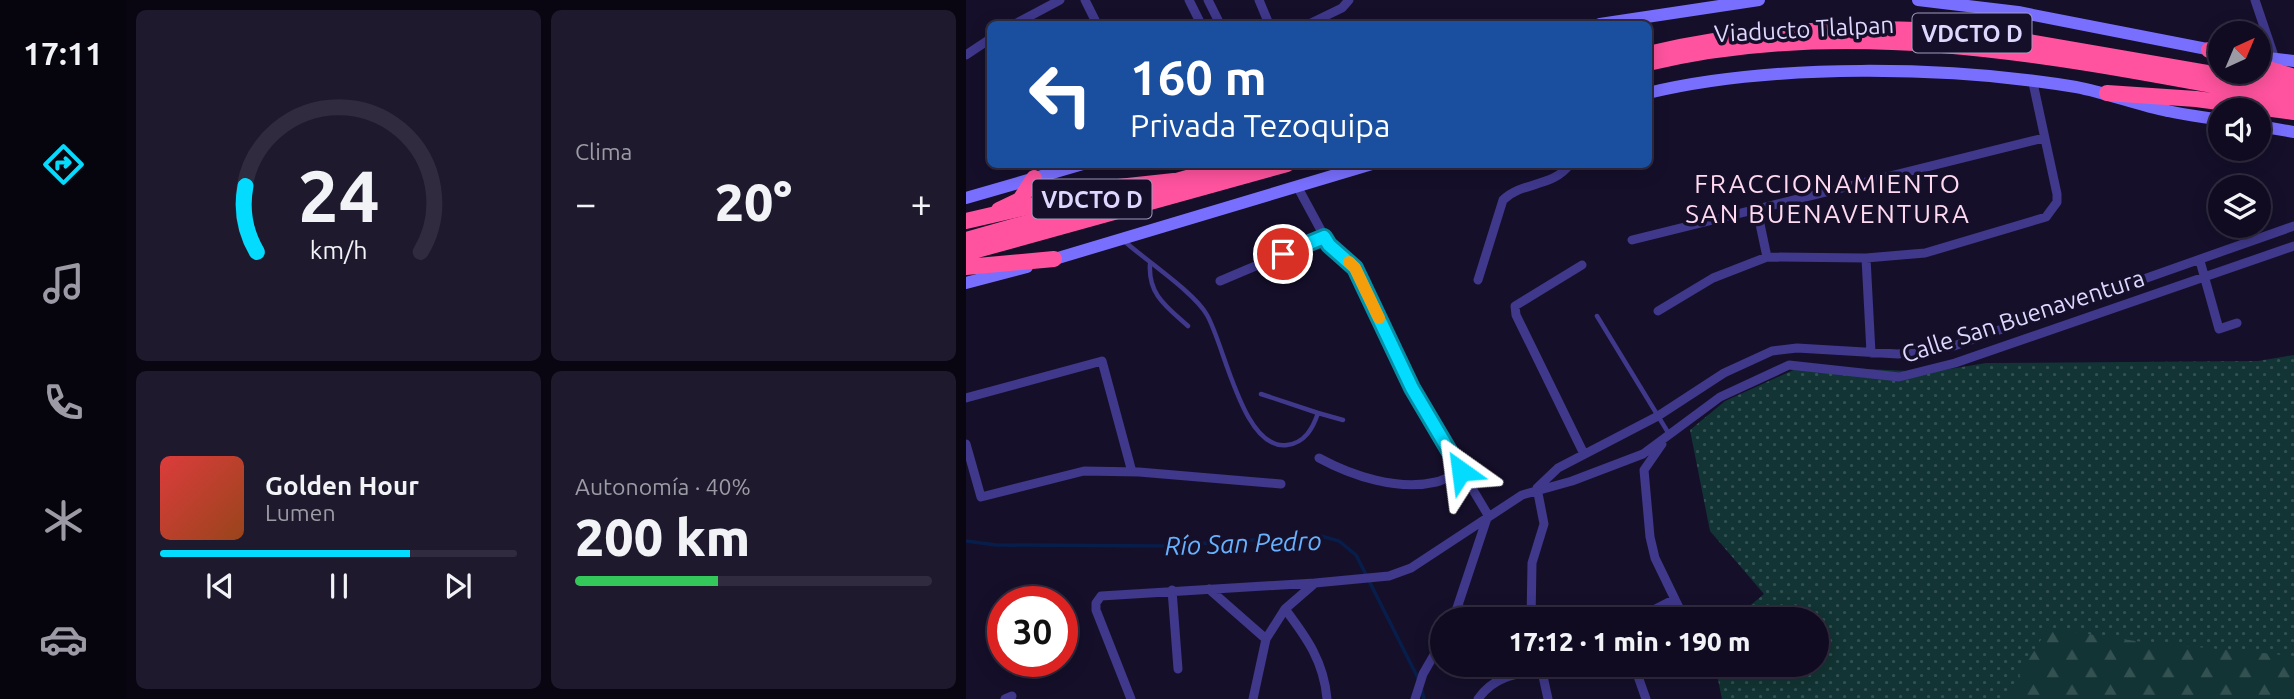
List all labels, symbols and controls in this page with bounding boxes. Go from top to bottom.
street label: Viaducto Tlalpan [1713,11,1895,47]
road number: VDCTO D [1912,14,2032,52]
north arrow [2208,21,2272,84]
map controls [2208,21,2271,238]
text: 17:11 [23,35,103,71]
icon: left [1015,49,1106,140]
text: 160 m [1130,49,1267,104]
button: sound [2208,98,2271,161]
text: Privada Tezoquipa [1130,107,1390,143]
text: Clima [575,139,632,164]
icon: directions [39,140,88,189]
text: 24 [297,154,380,236]
district label: FRACCIONAMIENTO SAN BUENAVENTURA [1685,169,1971,228]
text: 20° [715,173,792,231]
button: layers [2208,175,2271,238]
road number: VDCTO D [1032,180,1152,218]
text: − [575,182,596,224]
text: + [911,182,932,224]
pin [1253,224,1313,284]
text: km/h [310,235,367,263]
icon: arrive [1264,235,1302,273]
icon: music [39,259,88,308]
street label: Calle San Buenaventura [1898,264,2148,368]
icon: phone [39,378,88,427]
position arrow [1424,434,1498,508]
text: Golden Hour [265,471,419,500]
text: Autonomía · 40% [575,474,751,499]
icon: climate [39,496,88,545]
text: Lumen [265,500,336,525]
text: 200 km [575,508,750,566]
water label: Río San Pedro [1164,526,1322,560]
icon: previous [201,567,239,605]
icon: pause [320,567,358,605]
icon: next [439,567,477,605]
speed limit sign: 30 [987,586,1078,677]
icon: car [39,615,88,664]
text: 17:12 · 1 min · 190 m [1509,627,1750,656]

